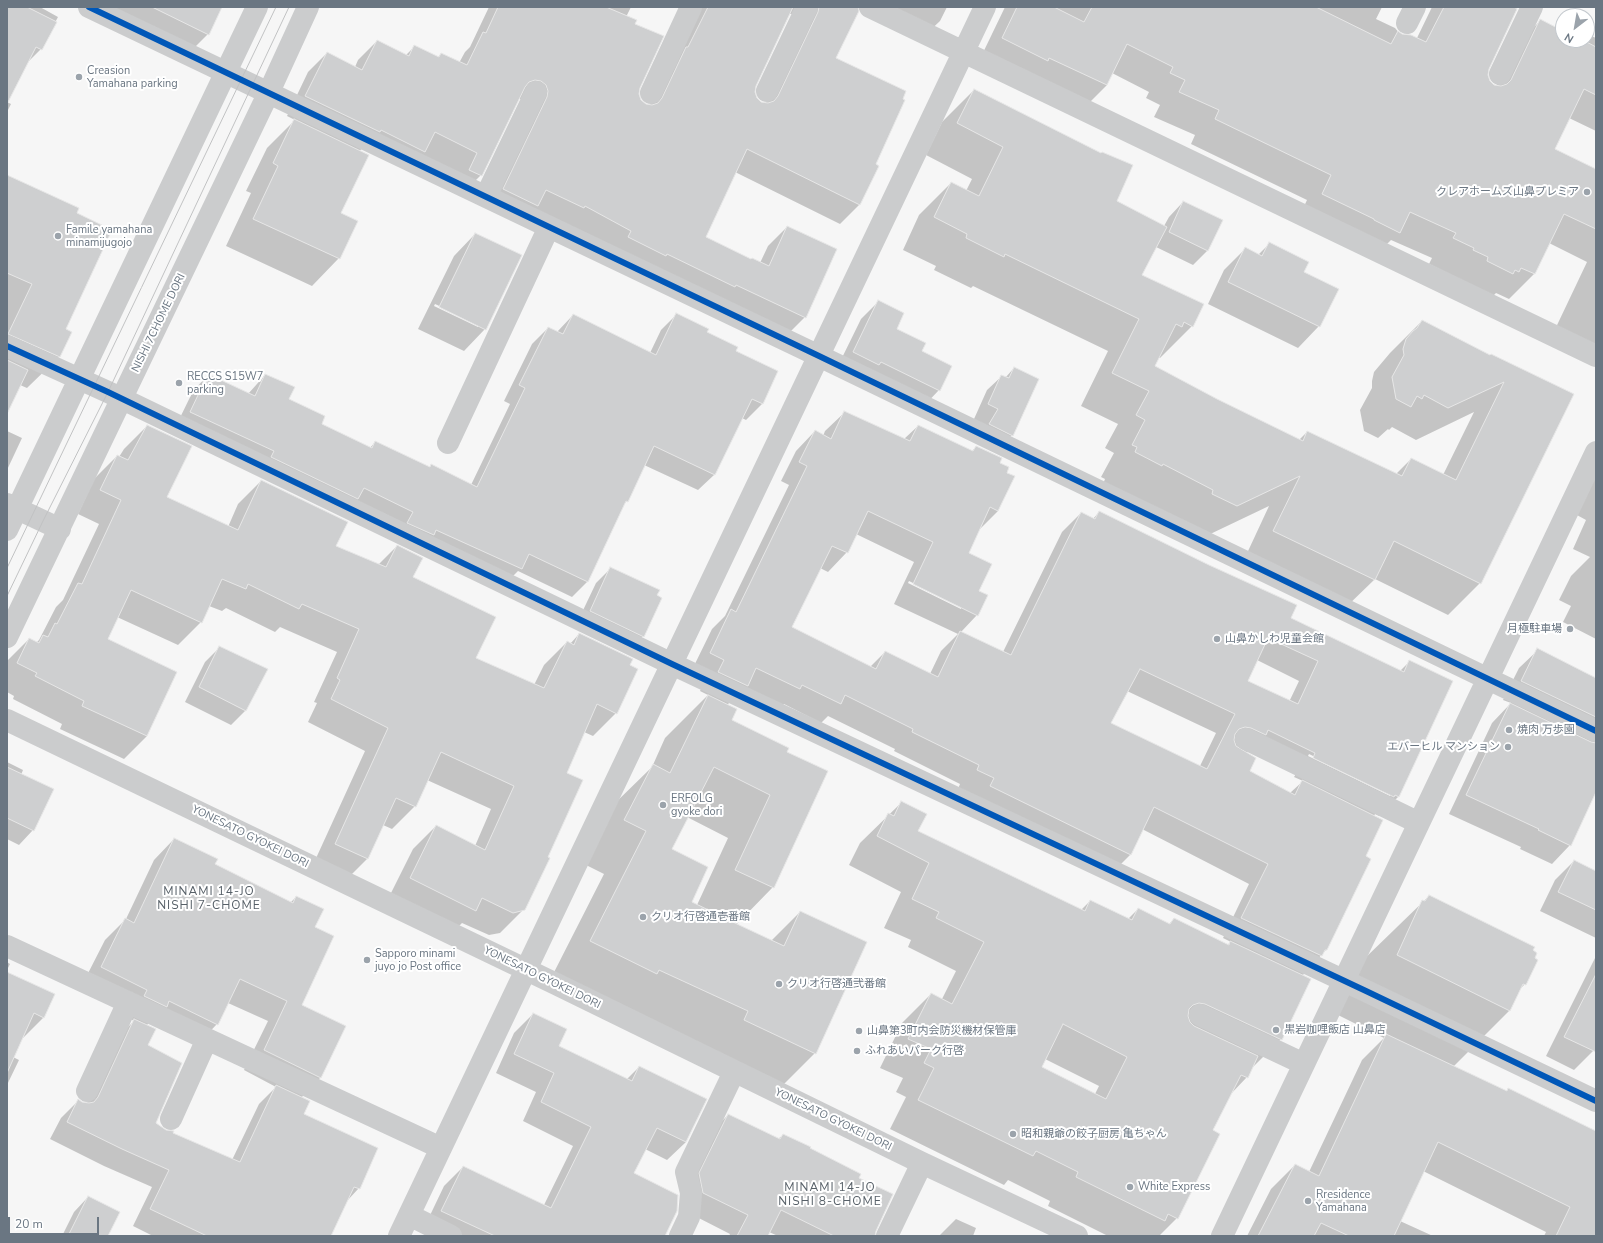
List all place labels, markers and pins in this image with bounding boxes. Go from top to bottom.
place label: Creasion Yamahana parking [87,64,178,90]
marker: Creasion Yamahana parking [74,72,84,82]
place label: クレアホームズ山鼻プレミア [1436,185,1579,199]
marker: クレアホームズ山鼻プレミア [1582,187,1592,197]
place label: Famile yamahana minamijugojo [66,223,152,249]
marker: Famile yamahana minamijugojo [53,231,63,241]
place label: RECCS S15W7 parking [187,370,263,396]
marker: RECCS S15W7 parking [174,378,184,388]
place label: 月極駐車場 [1507,622,1562,636]
marker: 月極駐車場 [1565,624,1575,634]
place label: 山鼻かしわ児童会館 [1225,632,1324,646]
marker: 山鼻かしわ児童会館 [1212,634,1222,644]
place label: 焼肉 万歩園 [1517,723,1575,737]
marker: 焼肉 万歩園 [1504,725,1514,735]
place label: エバーヒル マンション [1387,740,1500,754]
marker: エバーヒル マンション [1503,742,1513,752]
place label: ERFOLG gyoke dori [671,792,722,818]
marker: ERFOLG gyoke dori [658,800,668,810]
place label: クリオ行啓通壱番館 [651,910,750,924]
marker: クリオ行啓通壱番館 [638,912,648,922]
place label: Sapporo minami juyo jo Post office [375,947,461,973]
marker: Sapporo minami juyo jo Post office [362,955,372,965]
place label: クリオ行啓通弐番館 [787,977,886,991]
marker: クリオ行啓通弐番館 [774,979,784,989]
place label: 黒岩咖哩飯店 山鼻店 [1284,1023,1386,1037]
place label: 山鼻第3町内会防災機材保管庫 [867,1024,1017,1038]
marker: 黒岩咖哩飯店 山鼻店 [1271,1025,1281,1035]
marker: 山鼻第3町内会防災機材保管庫 [854,1026,864,1036]
place label: ふれあいパーク行啓 [865,1044,964,1058]
marker: ふれあいパーク行啓 [852,1046,862,1056]
place label: 昭和親爺の餃子厨房 亀ちゃん [1021,1127,1167,1141]
marker: 昭和親爺の餃子厨房 亀ちゃん [1008,1129,1018,1139]
place label: White Express [1138,1180,1210,1194]
marker: White Express [1125,1182,1135,1192]
place label: Rresidence Yamahana [1316,1188,1370,1214]
marker: Rresidence Yamahana [1303,1196,1313,1206]

